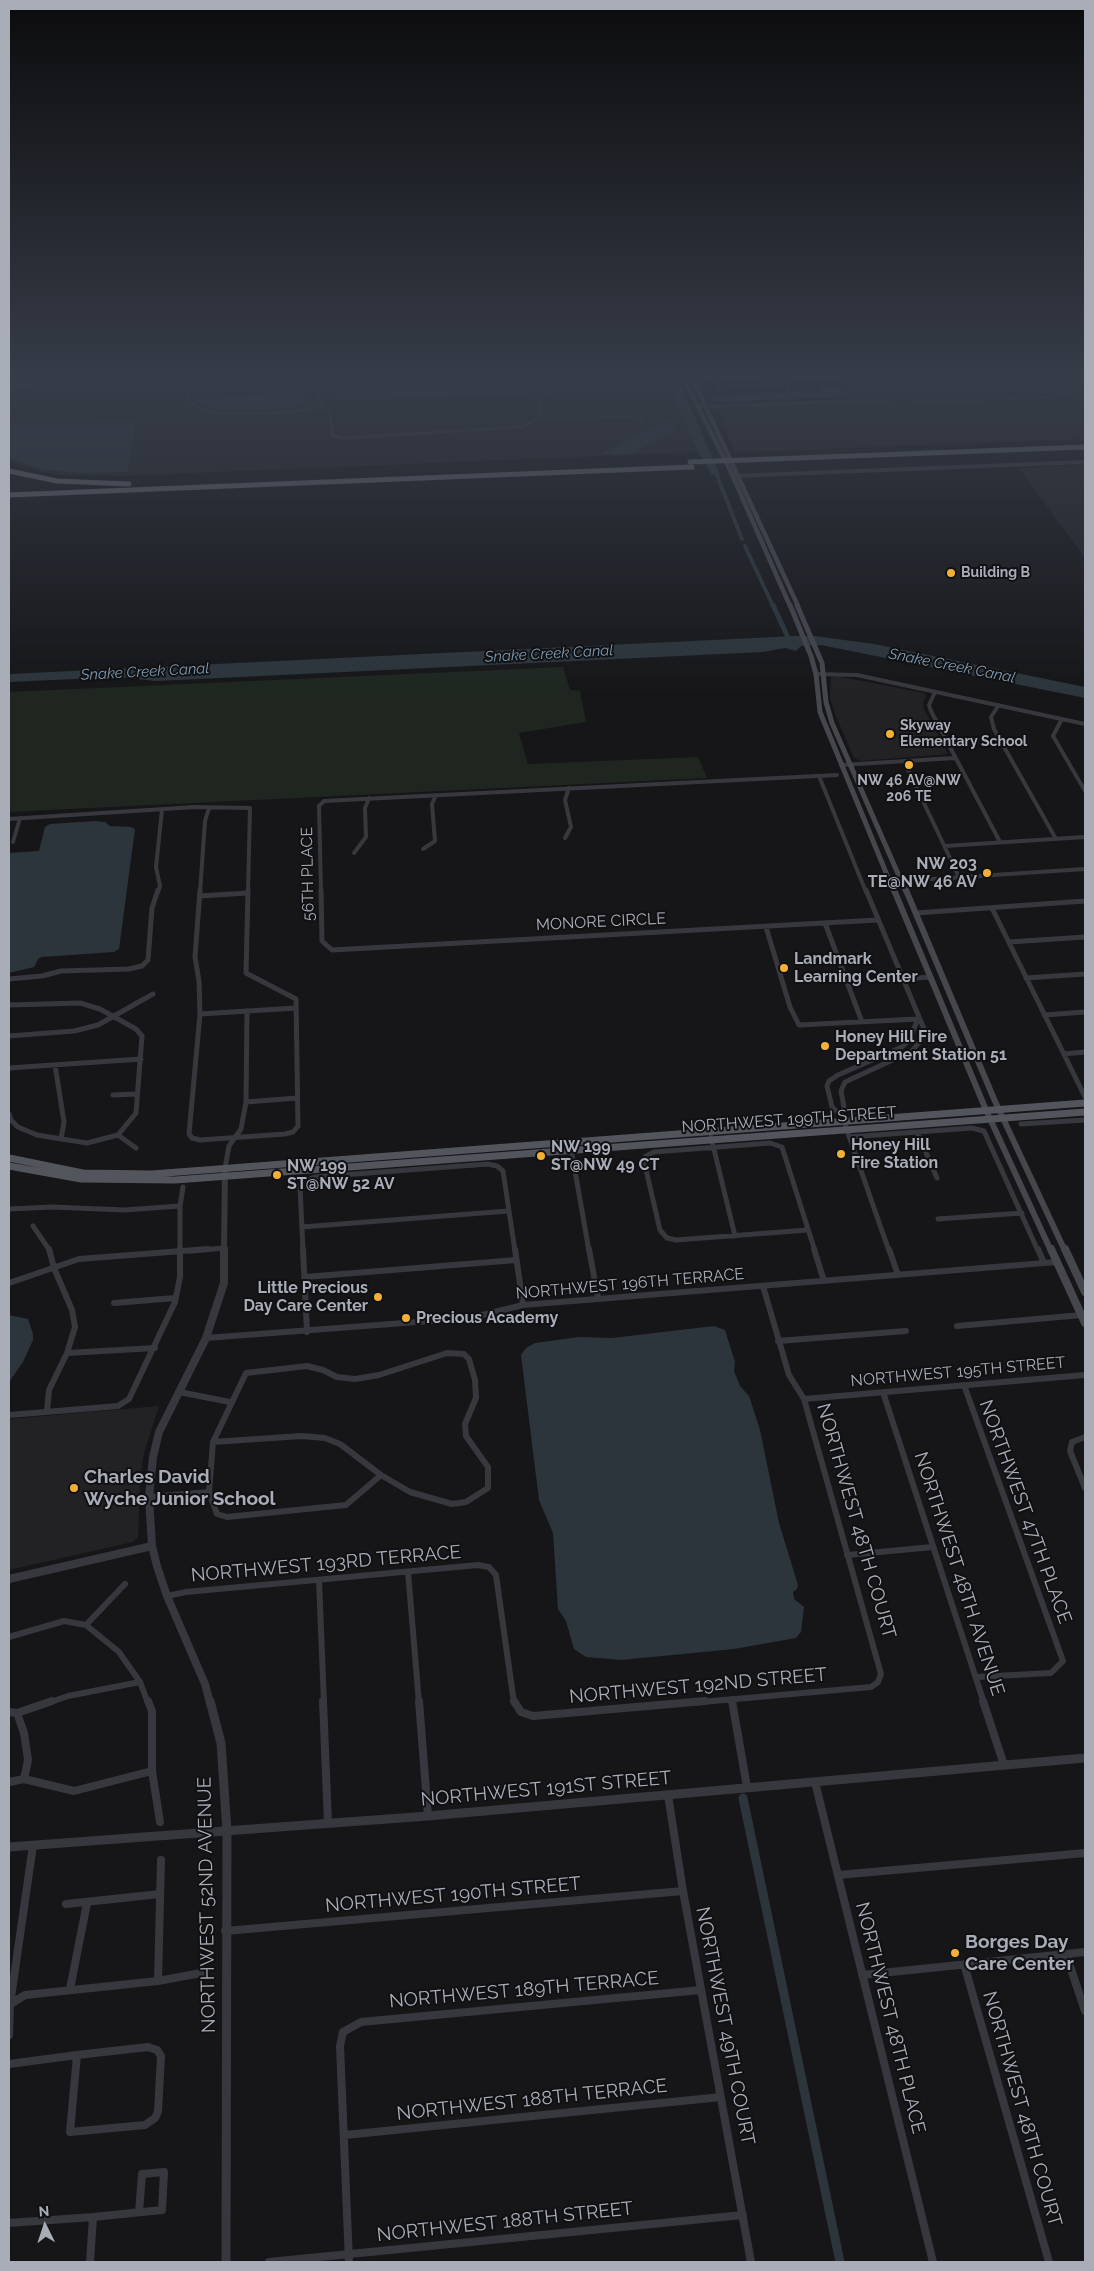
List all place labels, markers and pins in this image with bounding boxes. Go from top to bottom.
place label: Building B [961,565,1030,581]
marker: Building B [945,567,957,579]
place label: Skyway Elementary School [900,718,1027,750]
marker: Skyway Elementary School [884,728,896,740]
marker: NW 46 AV@NW 206 TE [903,759,915,771]
place label: NW 46 AV@NW 206 TE [857,773,961,806]
place label: NW 203 TE@NW 46 AV [868,854,977,892]
marker: NW 203 TE@NW 46 AV [981,867,993,879]
place label: Landmark Learning Center [794,949,918,987]
marker: Landmark Learning Center [778,962,790,974]
place label: Honey Hill Fire Department Station 51 [835,1027,1007,1065]
marker: Honey Hill Fire Department Station 51 [819,1040,831,1052]
place label: Honey Hill Fire Station [851,1135,938,1173]
place label: NW 199 ST@NW 49 CT [551,1137,659,1175]
marker: Honey Hill Fire Station [835,1148,847,1160]
marker: NW 199 ST@NW 49 CT [535,1150,547,1162]
place label: NW 199 ST@NW 52 AV [287,1156,395,1194]
marker: NW 199 ST@NW 52 AV [271,1169,283,1181]
place label: Little Precious Day Care Center [244,1278,368,1316]
marker: Little Precious Day Care Center [372,1291,384,1303]
place label: Precious Academy [416,1308,558,1328]
marker: Precious Academy [400,1312,412,1324]
place label: Charles David Wyche Junior School [84,1466,276,1510]
marker: Charles David Wyche Junior School [68,1482,80,1494]
place label: Borges Day Care Center [965,1931,1074,1975]
marker: Borges Day Care Center [949,1947,961,1959]

